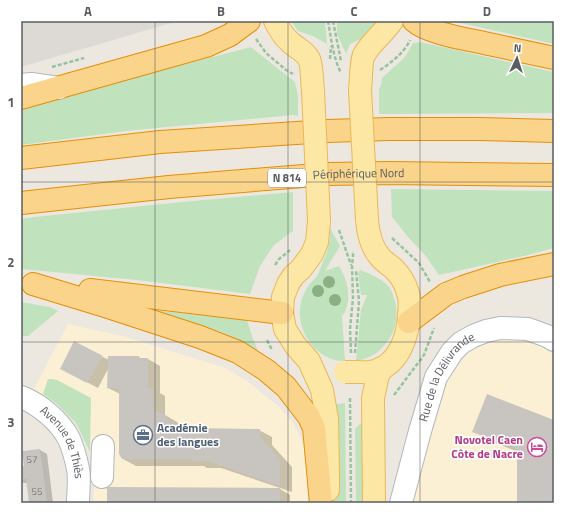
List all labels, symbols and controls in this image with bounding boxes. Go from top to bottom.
text: A [84,1,92,21]
text: B [217,1,225,21]
text: C [350,1,358,21]
text: D [483,1,491,21]
north arrow [497,38,537,78]
text: N [513,40,522,56]
text: 1 [7,92,15,112]
street label: Périphérique Nord [312,163,405,184]
road number: N 814 [268,169,306,187]
text: 2 [7,252,15,272]
street label: Rue de la Délivrande [413,327,478,424]
street label: Avenue de Thiès [36,401,89,480]
text: 3 [7,412,15,432]
place label: Académie des langues [157,418,219,451]
office icon: Académie des langues [132,424,154,446]
place label: Novotel Caen Côte de Nacre [451,430,523,463]
hotel icon: Novotel Caen Côte de Nacre [526,436,548,458]
house number: 57 [26,452,38,467]
house number: 55 [31,484,43,499]

